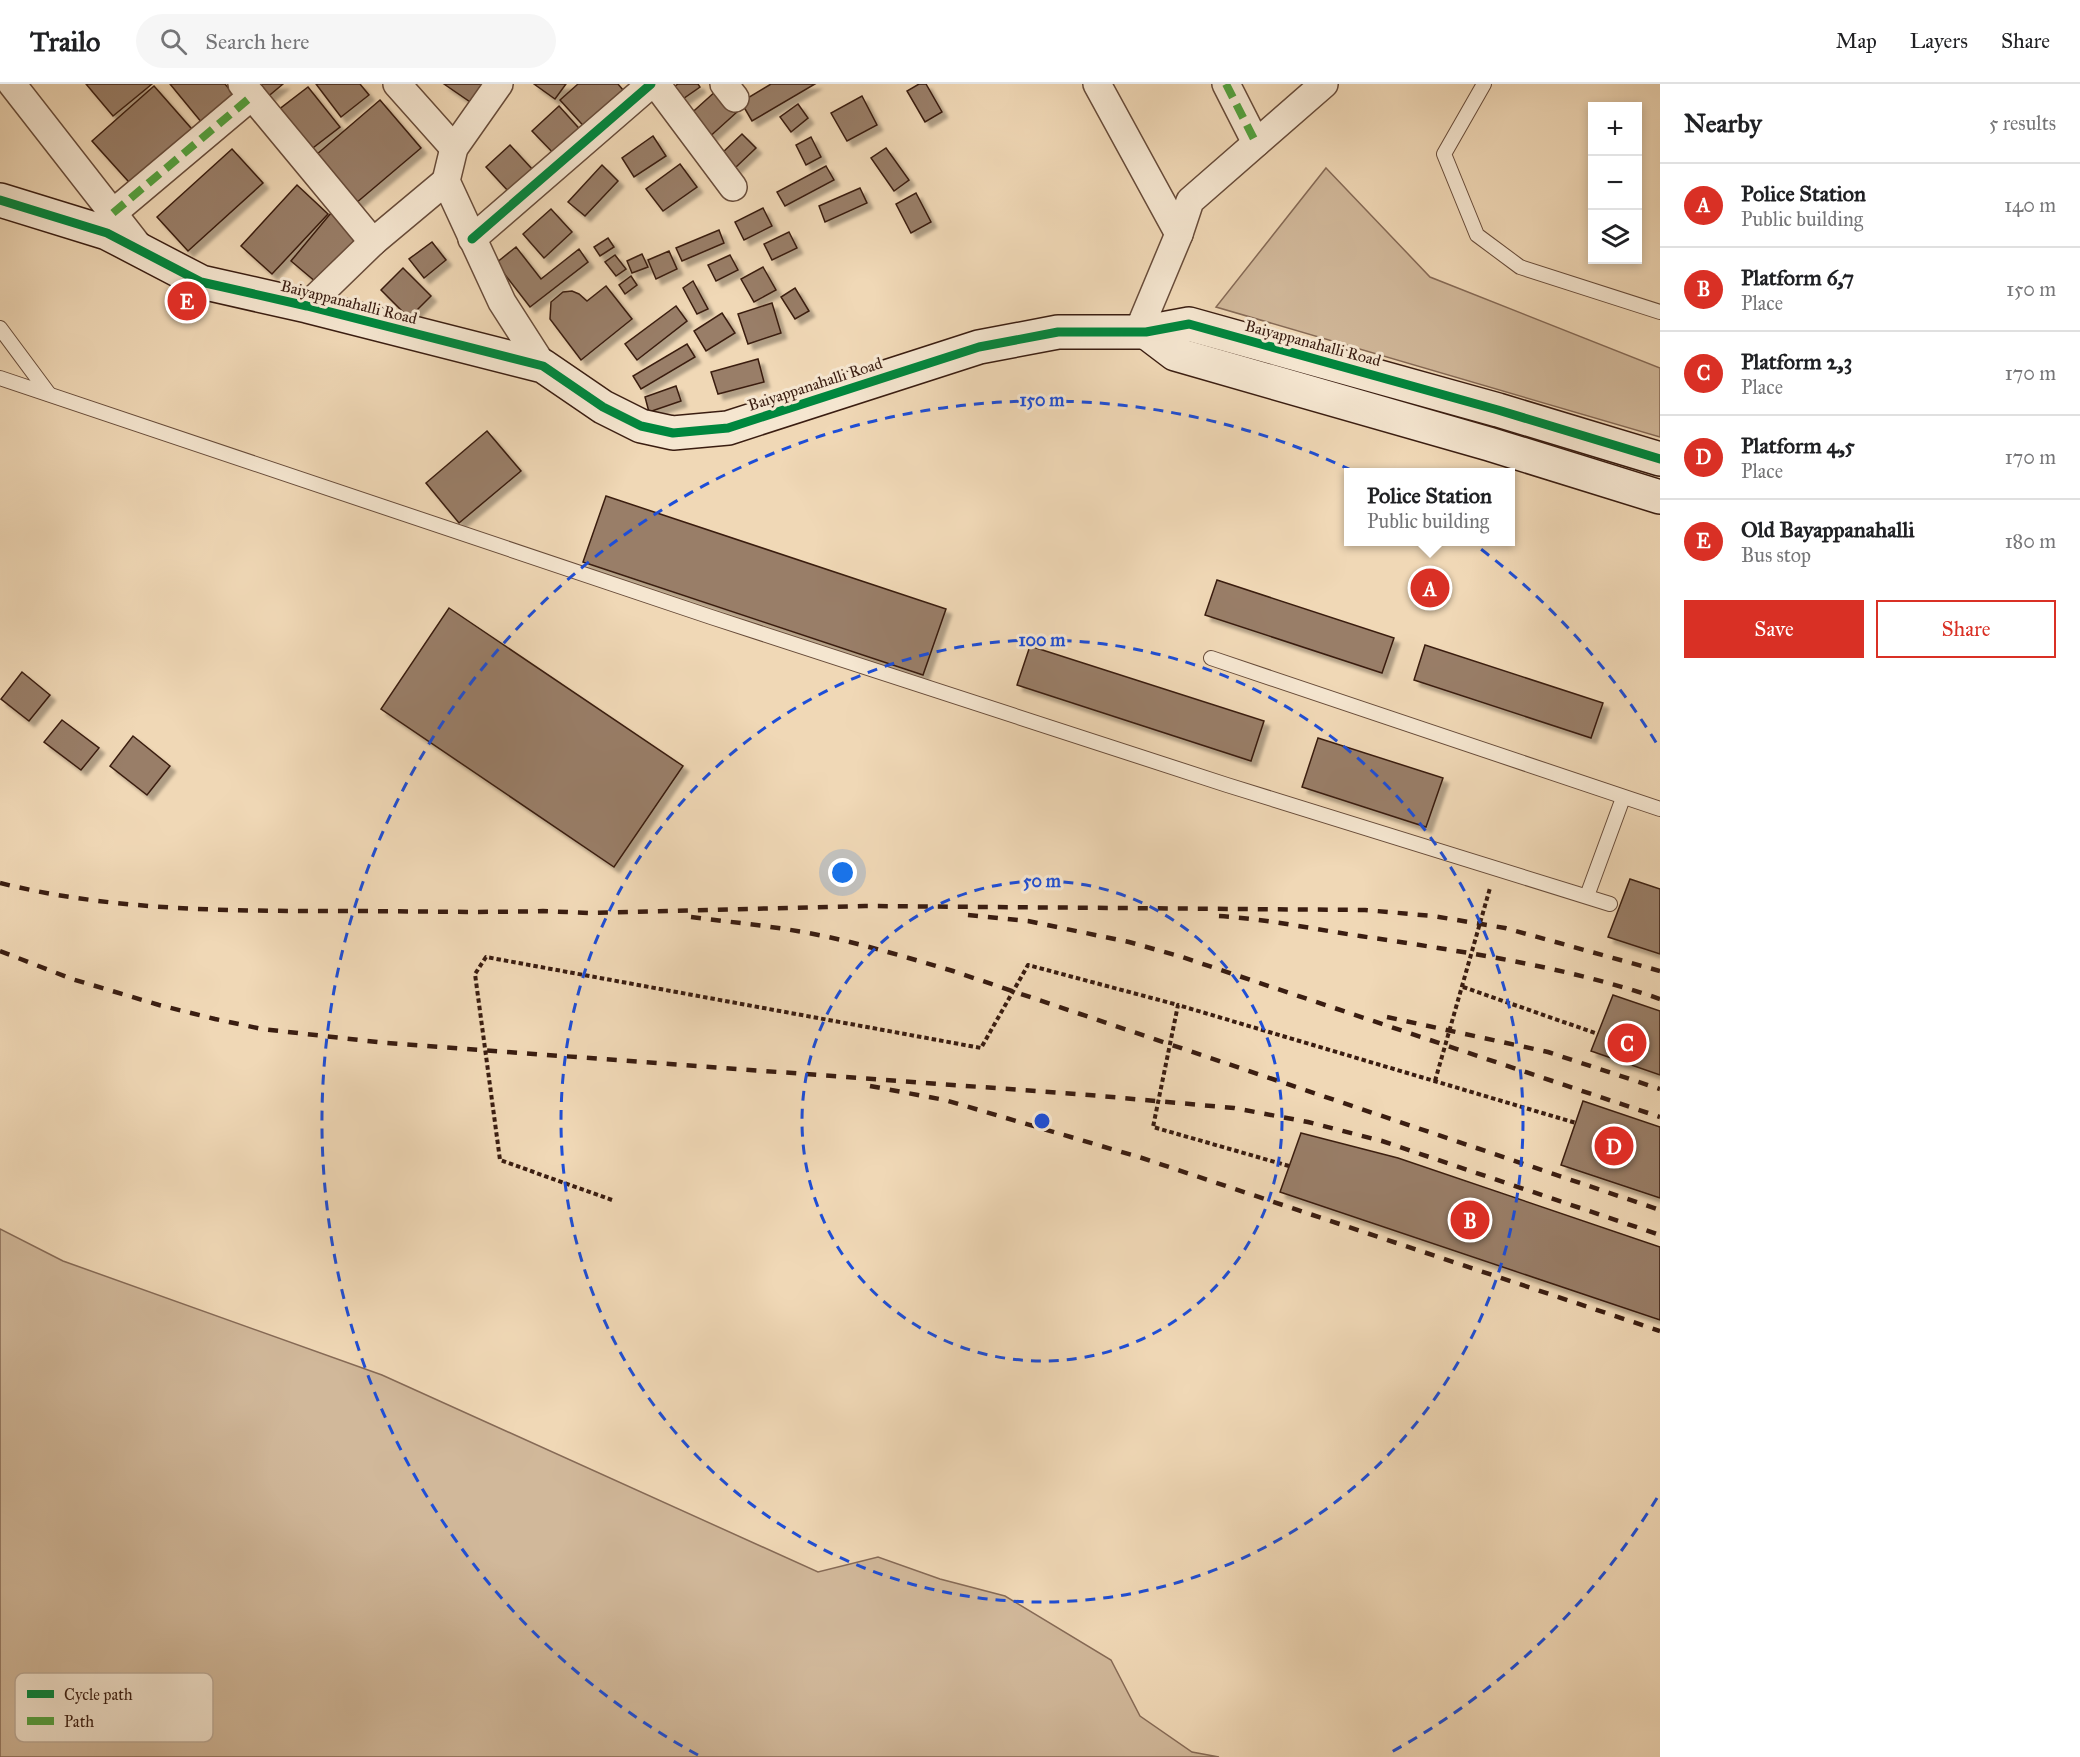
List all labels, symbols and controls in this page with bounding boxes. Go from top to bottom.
search box [136,14,556,68]
text: Trailo [30,24,100,59]
icon: search [157,25,190,58]
text: Search here [205,28,309,55]
text: Map [1836,28,1877,54]
text: Layers [1910,28,1968,54]
text: Share [2001,28,2050,54]
map controls [1588,102,1642,264]
button: + [1588,102,1642,156]
text: Nearby [1684,107,1762,139]
text: 5 results [1989,111,2056,135]
button: − [1588,156,1642,210]
text: Police Station [1741,180,1866,207]
text: A [1697,193,1710,217]
text: 140 m [2004,193,2056,217]
text: Public building [1741,207,1863,231]
button: layers [1588,210,1642,264]
text: Platform 6,7 [1741,264,1854,291]
street label: Baiyappanahalli Road [279,276,419,328]
text: B [1697,277,1710,301]
text: 150 m [2006,277,2056,301]
pin: E [168,278,207,324]
text: Place [1741,291,1783,315]
street label: Baiyappanahalli Road [1243,316,1383,370]
text: Platform 2,3 [1741,348,1852,375]
street label: Baiyappanahalli Road [745,353,885,415]
text: C [1697,361,1710,385]
text: 170 m [2005,361,2056,385]
text: Place [1741,375,1783,399]
text: 150 m [1020,389,1065,411]
text: Platform 4,5 [1741,432,1855,459]
text: D [1696,445,1711,469]
text: 170 m [2005,445,2056,469]
text: Place [1741,459,1783,483]
popup [1344,468,1515,546]
text: Police Station [1367,482,1492,509]
text: Public building [1367,509,1489,533]
text: Old Bayappanahalli [1741,516,1915,543]
text: E [1696,529,1711,553]
text: 180 m [2005,529,2056,553]
text: Bus stop [1741,543,1811,567]
pin: A [1410,566,1450,610]
button: Save [1684,600,1864,658]
button: Share [1876,600,2056,658]
text: 100 m [1019,629,1066,651]
your location [828,858,857,887]
text: 50 m [1023,870,1062,892]
pin: C [1608,1020,1646,1066]
centre of rings [1032,1111,1052,1131]
pin: D [1594,1124,1634,1168]
pin: B [1450,1198,1490,1242]
legend [15,1673,213,1742]
text: Cycle path [64,1685,133,1704]
text: Path [64,1712,94,1731]

